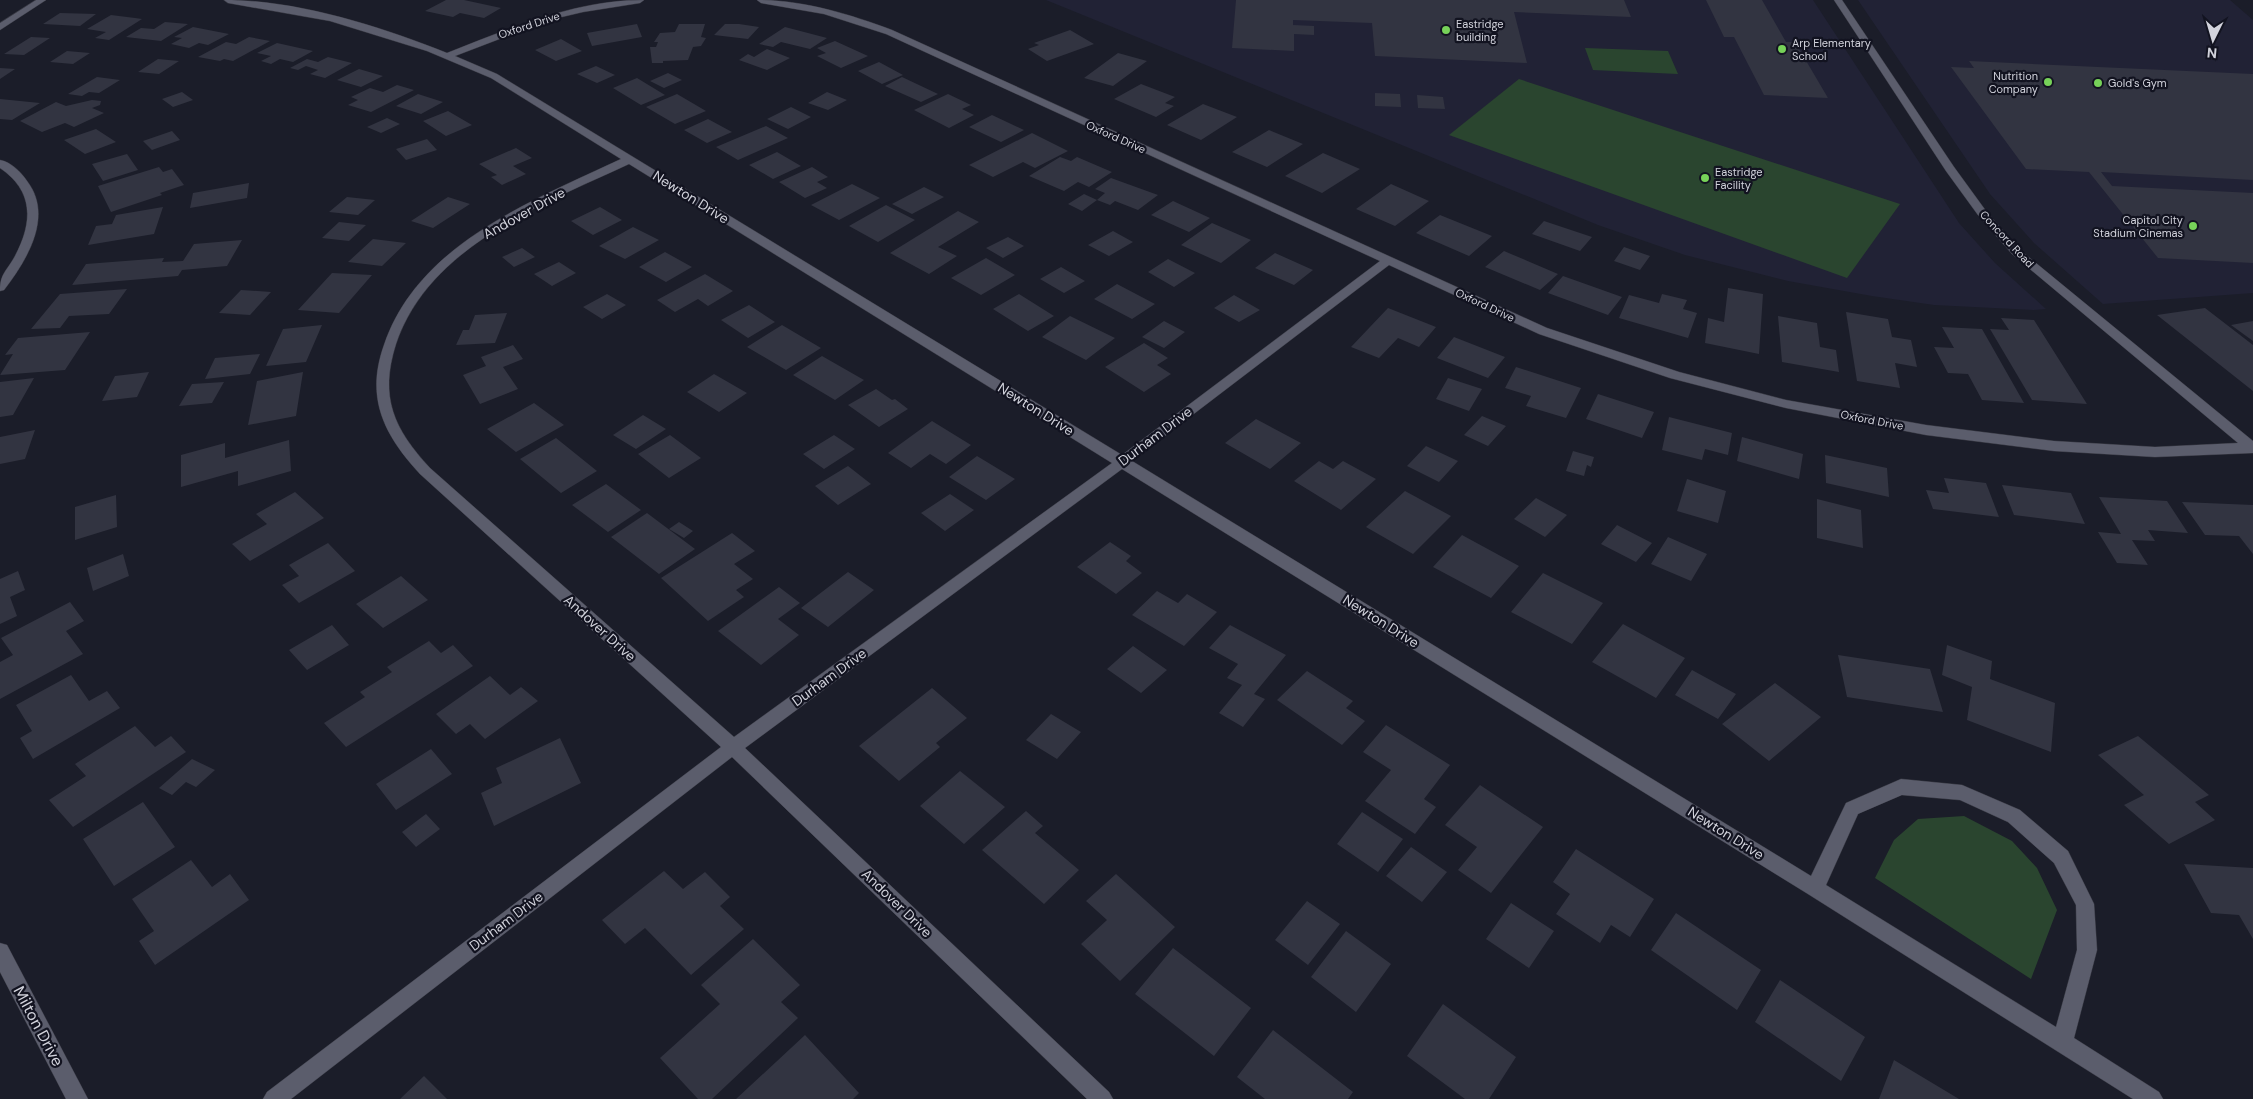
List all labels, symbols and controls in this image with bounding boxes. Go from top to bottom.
street label: Oxford Drive [497,8,561,42]
north arrow [2188,15,2238,65]
place label: Eastridge building [1456,17,1504,44]
marker: Eastridge building [1440,24,1452,36]
place label: Arp Elementary School [1792,36,1871,63]
marker: Arp Elementary School [1776,43,1788,55]
text: N [2206,44,2218,62]
place label: Nutrition Company [1989,69,2038,96]
marker: Nutrition Company [2042,76,2054,88]
place label: Gold's Gym [2108,76,2167,90]
marker: Gold's Gym [2092,77,2104,89]
street label: Oxford Drive [1084,118,1148,156]
place label: Eastridge Facility [1715,165,1763,192]
street label: Newton Drive [650,166,732,228]
marker: Eastridge Facility [1699,172,1711,184]
street label: Andover Drive [480,183,568,243]
street label: Concord Road [1977,208,2037,270]
place label: Capitol City Stadium Cinemas [2093,213,2183,240]
marker: Capitol City Stadium Cinemas [2187,220,2199,232]
street label: Oxford Drive [1453,285,1517,325]
street label: Newton Drive [995,378,1077,440]
street label: Durham Drive [1114,402,1196,470]
street label: Oxford Drive [1839,407,1905,433]
street label: Newton Drive [1340,590,1422,652]
street label: Andover Drive [560,591,640,665]
street label: Durham Drive [788,644,870,710]
street label: Newton Drive [1685,802,1767,864]
street label: Andover Drive [858,865,936,941]
street label: Durham Drive [465,887,547,955]
street label: Milton Drive [9,983,68,1070]

